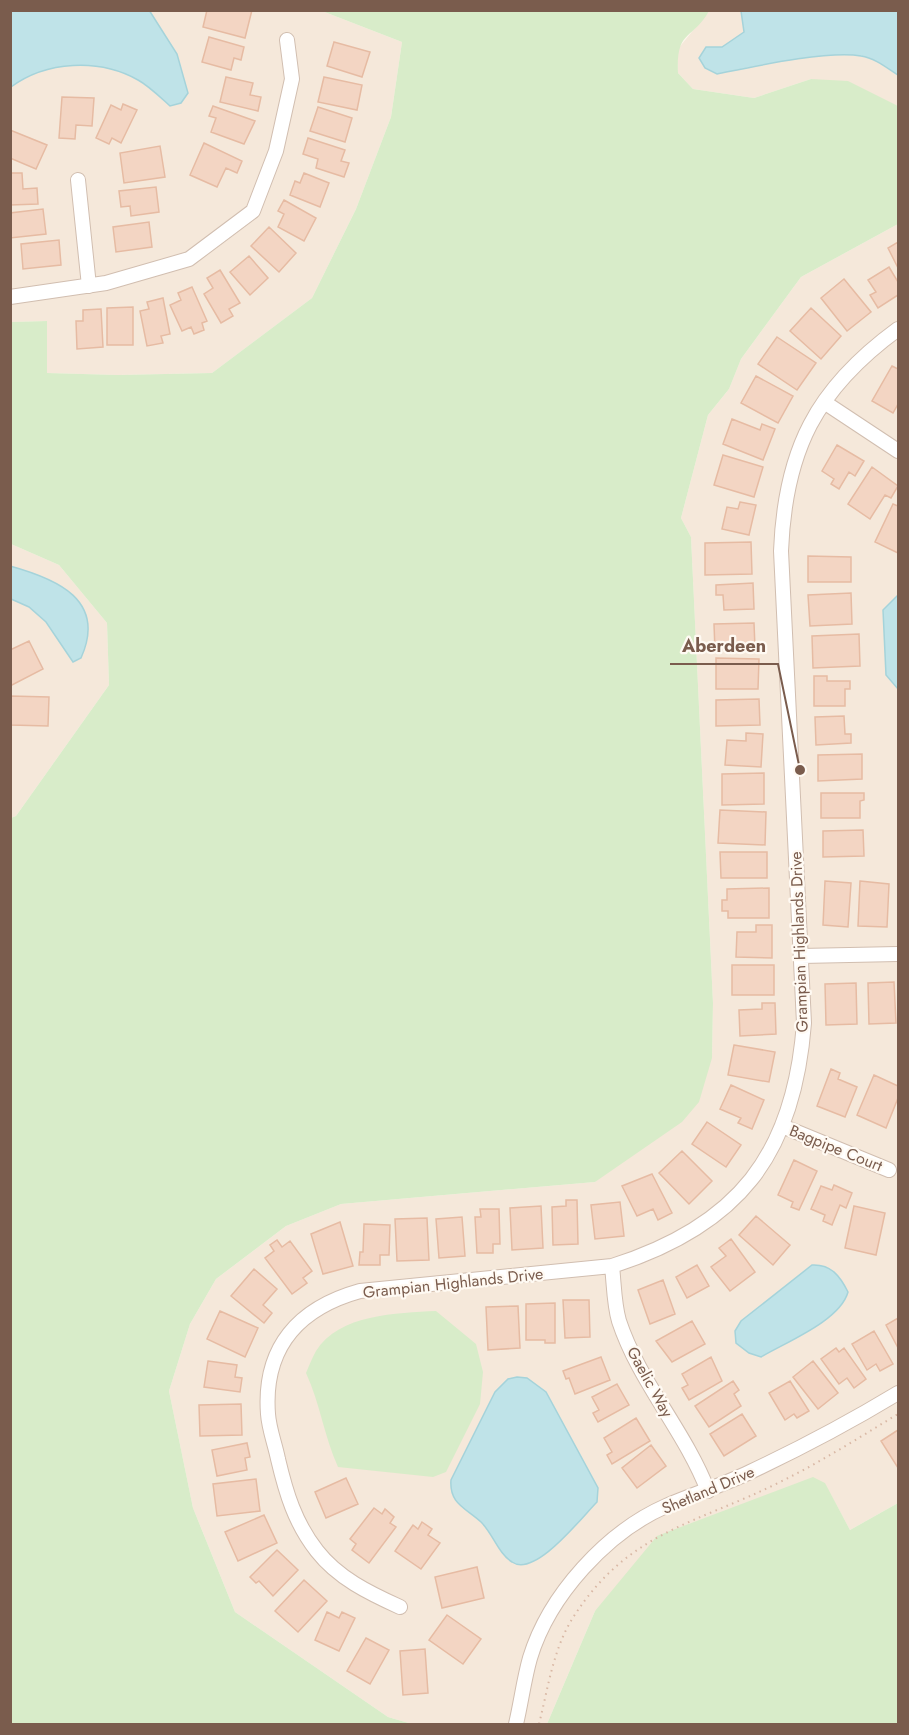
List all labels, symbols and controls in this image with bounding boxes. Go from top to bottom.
callout: Aberdeen [670,628,778,664]
text: Aberdeen [681,633,766,659]
street label: Grampian Highlands Drive [784,851,814,1033]
street label: Bagpipe Court [786,1119,886,1177]
street label: Grampian Highlands Drive [362,1262,544,1304]
street label: Gaelic Way [621,1343,679,1422]
street label: Shetland Drive [658,1460,758,1520]

